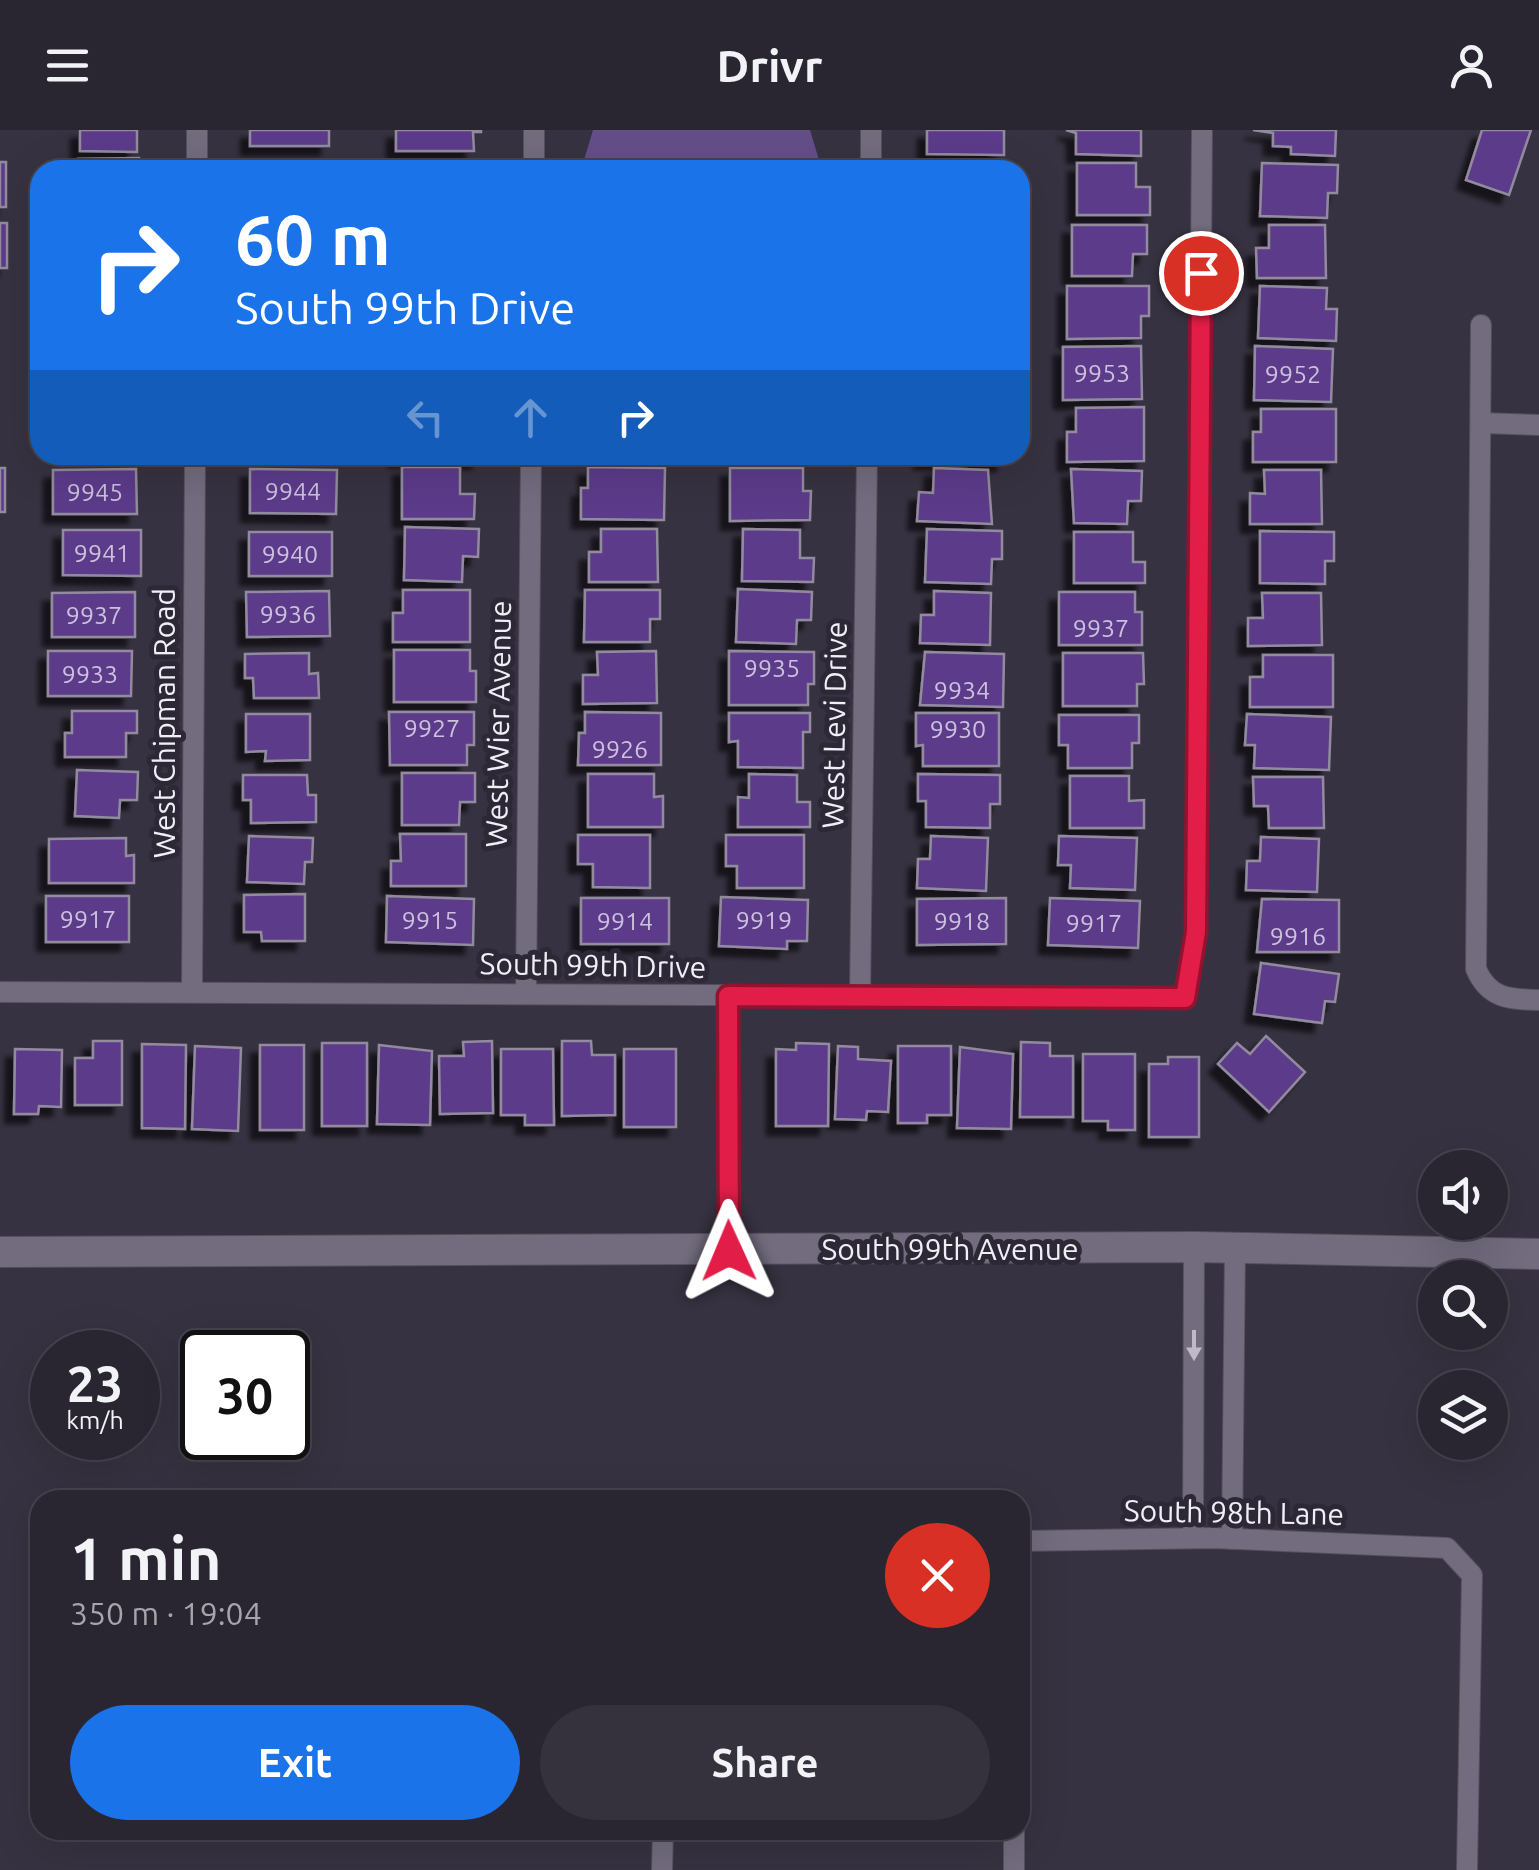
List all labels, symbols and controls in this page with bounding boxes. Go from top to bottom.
icon: menu [40,38,95,93]
icon: person [1444,38,1499,93]
text: Drivr [717,40,822,91]
icon: right [70,200,200,330]
text: 60 m [235,200,391,278]
pin [1159,231,1244,316]
icon: arrive [1174,246,1229,301]
text: South 99th Drive [235,282,575,333]
house number: 9953 [1074,359,1130,387]
house number: 9952 [1265,360,1321,388]
icon: left [398,390,453,445]
icon: ahead [503,390,558,445]
icon: right [608,390,663,445]
house number: 9944 [265,477,321,505]
house number: 9945 [67,478,123,506]
house number: 9941 [74,539,130,567]
house number: 9940 [262,540,318,568]
street label: West Chipman Road [147,588,181,858]
house number: 9936 [260,600,316,628]
street label: West Wier Avenue [479,600,517,848]
house number: 9937 [66,601,122,629]
house number: 9937 [1073,614,1129,642]
street label: West Levi Drive [815,621,853,829]
house number: 9935 [744,654,800,682]
house number: 9933 [62,660,118,688]
house number: 9934 [934,676,990,704]
house number: 9927 [404,714,460,742]
house number: 9930 [930,715,986,743]
house number: 9926 [592,735,648,763]
house number: 9917 [60,905,116,933]
house number: 9915 [402,906,458,934]
house number: 9919 [736,906,792,934]
house number: 9914 [597,907,653,935]
house number: 9918 [934,907,990,935]
house number: 9917 [1066,909,1122,937]
house number: 9916 [1270,922,1326,950]
street label: South 99th Drive [479,946,707,984]
map controls [1418,1150,1508,1460]
button: sound [1418,1150,1508,1240]
position arrow [677,1199,781,1303]
street label: South 99th Avenue [822,1232,1078,1266]
button: search [1418,1260,1508,1350]
one-way arrow [1186,1329,1202,1361]
speed limit sign: 30 [180,1330,310,1460]
text: 23 [67,1355,123,1411]
button: layers [1418,1370,1508,1460]
text: km/h [66,1406,124,1434]
street label: South 98th Lane [1124,1493,1344,1531]
button: close [885,1523,990,1628]
text: 1 min [70,1524,222,1591]
text: 350 m · 19:04 [70,1595,262,1631]
button: Exit [70,1705,520,1820]
button: Share [540,1705,990,1820]

